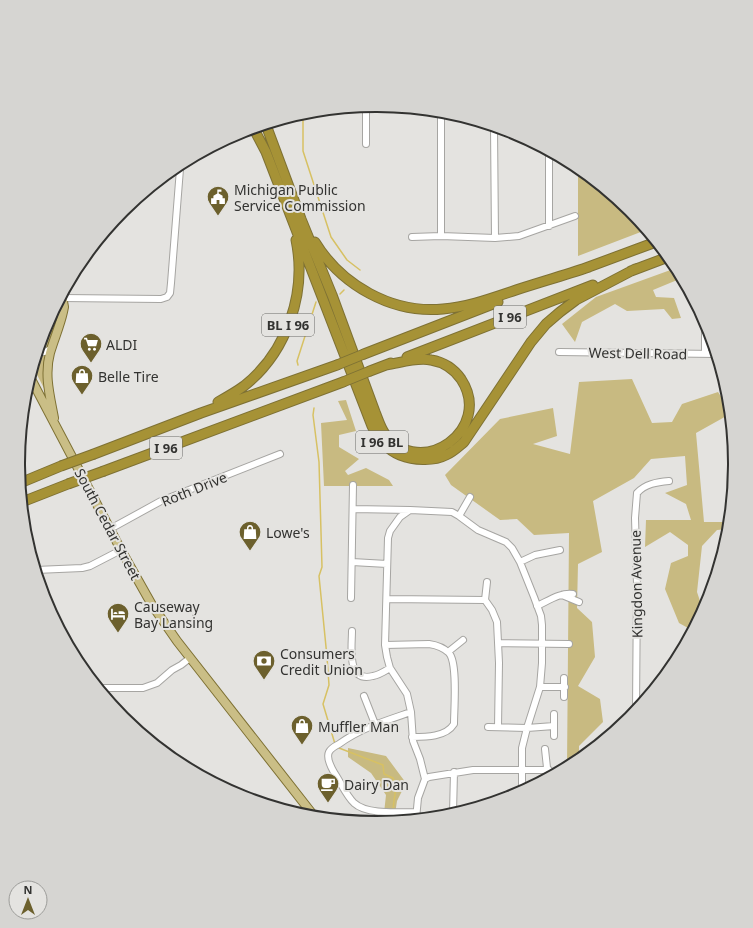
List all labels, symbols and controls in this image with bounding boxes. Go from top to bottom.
place label: Michigan Public Service Commission [234,180,366,215]
public building icon: Michigan Public Service Commission [205,184,231,217]
road number: I 96 [494,306,526,328]
road number: BL I 96 [262,314,314,336]
supermarket icon: ALDI [78,331,104,364]
place label: ALDI [106,335,138,354]
street label: West Dell Road [589,343,687,363]
shop icon: Belle Tire [69,363,95,396]
place label: Belle Tire [98,367,159,386]
road number: I 96 BL [356,431,408,453]
road number: I 96 [150,437,182,459]
street label: South Cedar Street [71,465,145,583]
street label: Roth Drive [158,467,230,511]
shop icon: Lowe's [237,519,263,552]
place label: Lowe's [266,523,310,542]
street label: Kingdon Avenue [626,530,646,638]
place label: Causeway Bay Lansing [134,597,213,632]
hotel icon: Causeway Bay Lansing [105,601,131,634]
place label: Consumers Credit Union [280,644,363,679]
bank icon: Consumers Credit Union [251,648,277,681]
shop icon: Muffler Man [289,713,315,746]
place label: Muffler Man [318,717,399,736]
cafe icon: Dairy Dan [315,771,341,804]
place label: Dairy Dan [344,775,409,794]
north arrow [8,880,48,920]
text: N [24,882,32,897]

